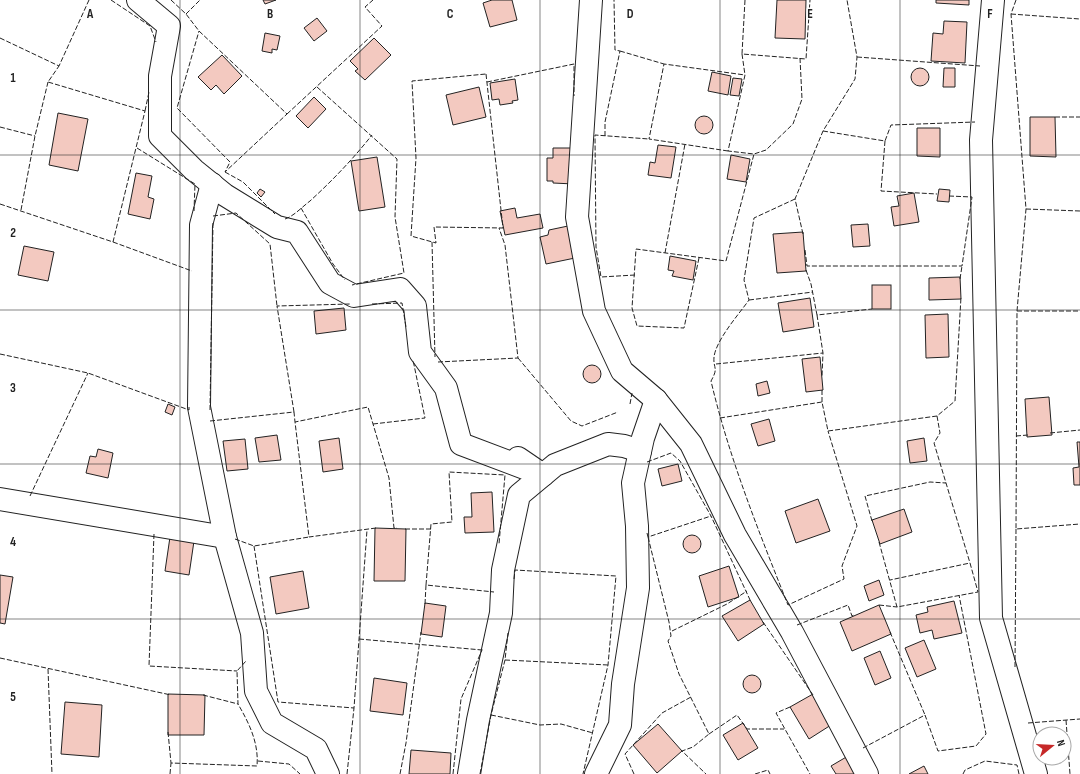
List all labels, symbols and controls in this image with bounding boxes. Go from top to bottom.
text: A [86,6,94,22]
text: B [267,6,273,22]
text: C [447,6,454,22]
text: D [627,6,634,22]
text: E [807,6,813,22]
text: F [987,6,993,22]
text: 1 [10,70,16,86]
text: 2 [10,225,16,241]
text: 3 [10,380,16,396]
text: 4 [10,534,16,550]
text: 5 [10,689,16,705]
north arrow [1032,726,1072,766]
text: N [1054,738,1068,748]

